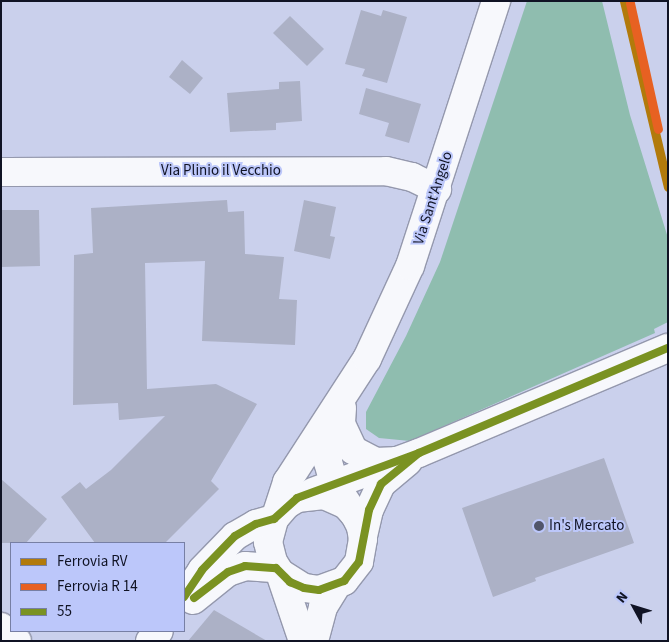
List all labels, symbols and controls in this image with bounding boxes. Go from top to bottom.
street label: Via Sant'Angelo [409,149,457,247]
street label: Via Plinio il Vecchio [161,162,281,180]
place label: In's Mercato [549,517,624,535]
marker: In's Mercato [533,520,545,532]
legend [10,542,185,632]
text: Ferrovia RV [57,551,128,572]
text: Ferrovia R 14 [57,576,138,597]
north arrow [609,582,659,632]
text: N [612,588,633,607]
text: 55 [57,601,72,622]

